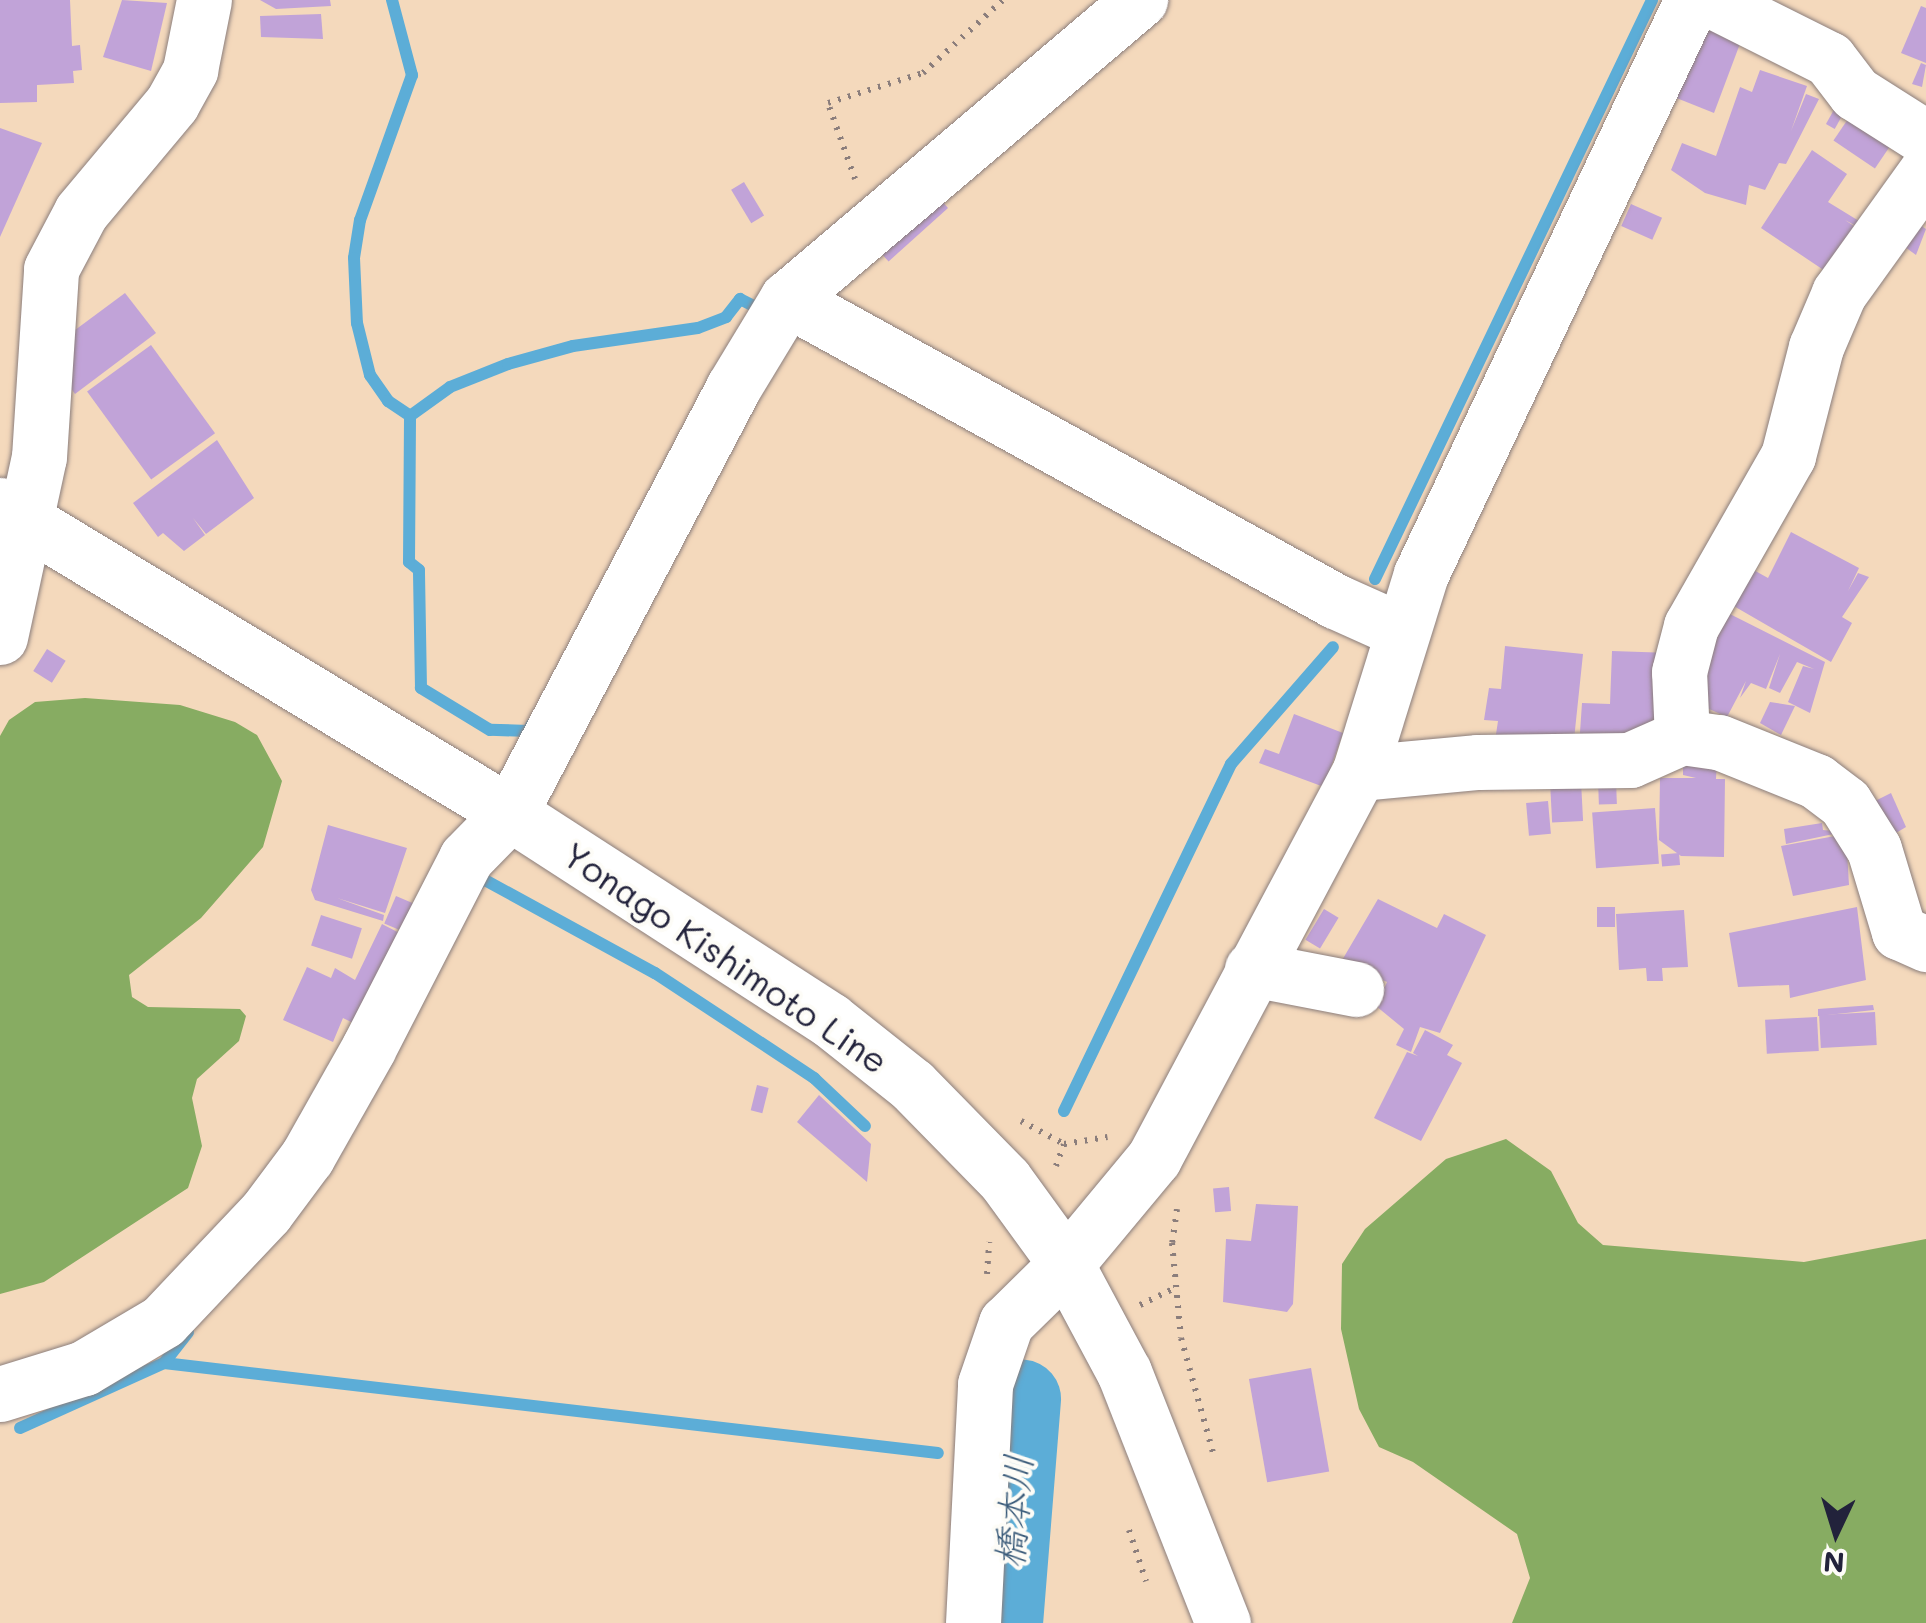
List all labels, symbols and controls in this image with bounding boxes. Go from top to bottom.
street label: Yonago Kishimoto Line [556,833,896,1081]
water label: 橋本川 [985,1452,1041,1570]
north arrow [1786,1483,1886,1583]
text: N [1822,1544,1846,1582]

